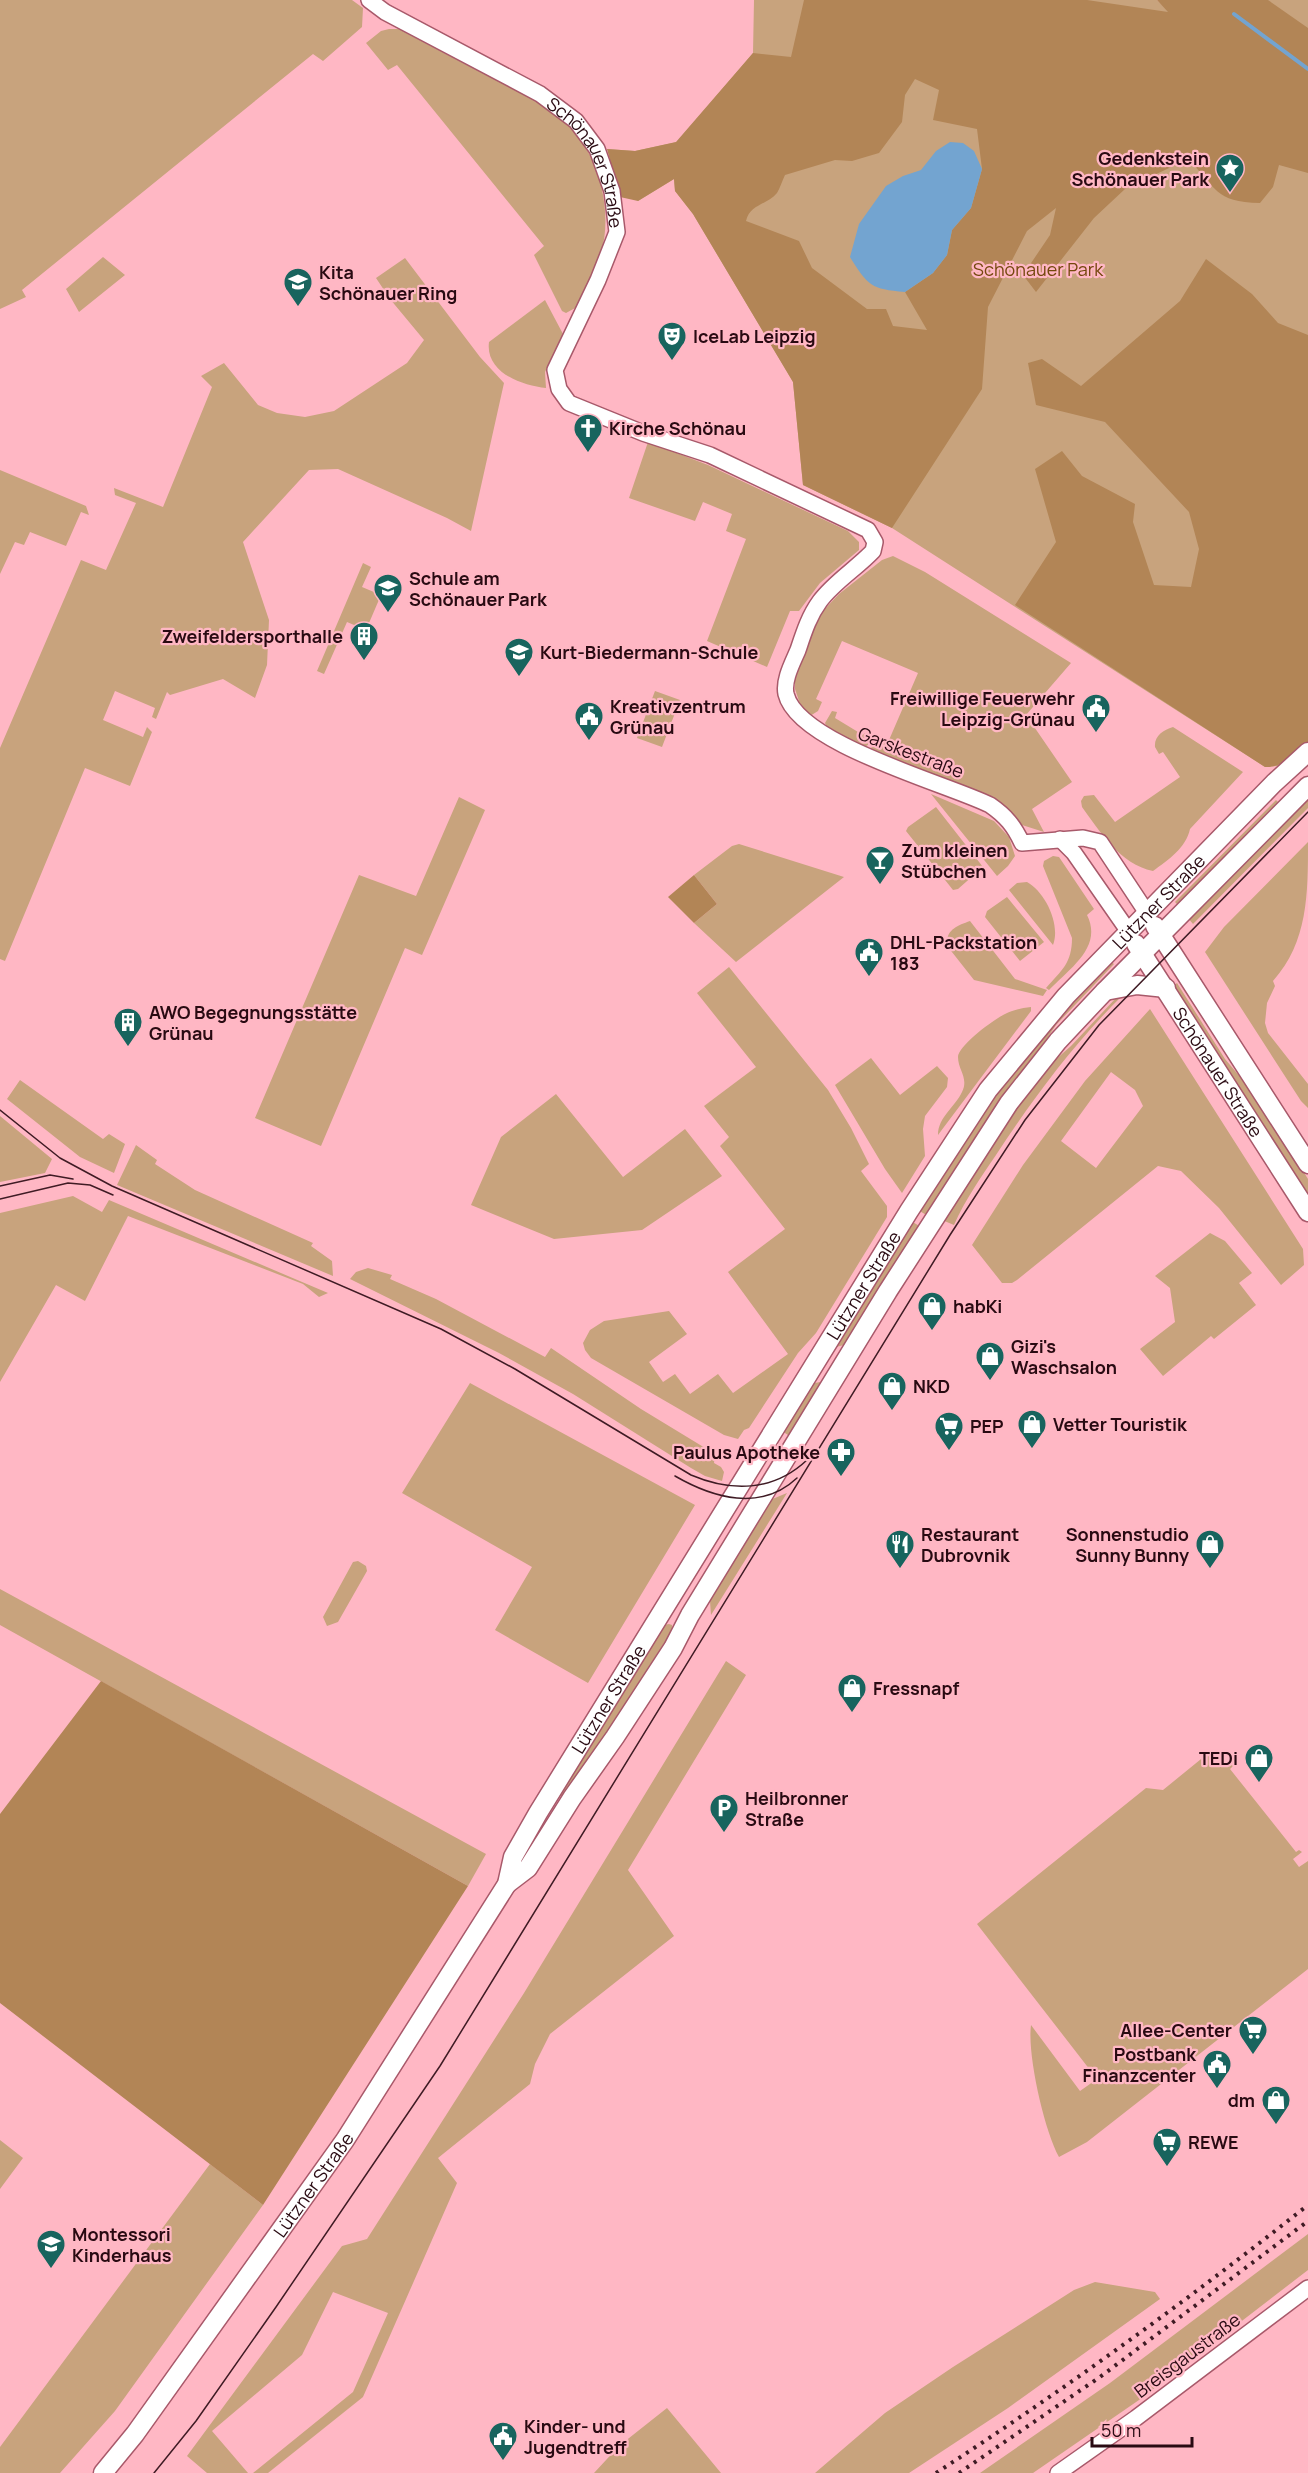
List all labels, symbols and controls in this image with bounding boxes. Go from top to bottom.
street label: Schönauer Straße [542,91,628,229]
place label: Gedenkstein Schönauer Park [1071,146,1210,191]
place icon: Gedenkstein Schönauer Park [1214,152,1246,194]
park label: Schönauer Park [973,257,1104,281]
place label: Kita Schönauer Ring [319,260,457,305]
school or university icon: Kita Schönauer Ring [282,266,314,308]
theatre icon: IceLab Leipzig [656,320,688,362]
place label: IceLab Leipzig [693,324,816,348]
church icon: Kirche Schönau [572,412,604,454]
place label: Kirche Schönau [609,416,746,440]
place label: Schule am Schönauer Park [409,566,548,611]
school or university icon: Schule am Schönauer Park [372,572,404,614]
building icon: Zweifeldersporthalle [348,620,380,662]
place label: Zweifeldersporthalle [162,624,343,648]
school or university icon: Kurt-Biedermann-Schule [503,636,535,678]
place label: Kurt-Biedermann-Schule [540,640,759,664]
place label: Freiwillige Feuerwehr Leipzig-Grünau [890,686,1075,731]
public building icon: Freiwillige Feuerwehr Leipzig-Grünau [1080,692,1112,734]
place label: Kreativzentrum Grünau [610,694,746,739]
public building icon: Kreativzentrum Grünau [573,700,605,742]
street label: Garskestraße [855,721,967,783]
place label: Zum kleinen Stübchen [901,838,1008,883]
bar icon: Zum kleinen Stübchen [864,844,896,886]
street label: Lützner Straße [1107,849,1210,954]
place label: DHL-Packstation 183 [890,930,1037,975]
public building icon: DHL-Packstation 183 [853,936,885,978]
place label: AWO Begegnungsstätte Grünau [149,1000,357,1045]
street label: Schönauer Straße [1167,1002,1269,1142]
building icon: AWO Begegnungsstätte Grünau [112,1006,144,1048]
street label: Lützner Straße [821,1226,906,1344]
shop icon: habKi [916,1290,948,1332]
place label: habKi [953,1294,1002,1318]
place label: Gizi's Waschsalon [1011,1334,1117,1379]
shop icon: Gizi's Waschsalon [974,1340,1006,1382]
shop icon: NKD [876,1370,908,1412]
place label: NKD [913,1374,950,1398]
shop icon: Vetter Touristik [1016,1408,1048,1450]
supermarket icon: PEP [933,1410,965,1452]
place label: Vetter Touristik [1053,1412,1188,1436]
place label: PEP [970,1414,1004,1438]
pharmacy icon: Paulus Apotheke [825,1436,857,1478]
place label: Paulus Apotheke [673,1440,820,1464]
place label: Restaurant Dubrovnik [921,1522,1019,1567]
place label: Sonnenstudio Sunny Bunny [1066,1522,1189,1567]
restaurant icon: Restaurant Dubrovnik [884,1528,916,1570]
shop icon: Sonnenstudio Sunny Bunny [1194,1528,1226,1570]
street label: Lützner Straße [566,1640,651,1758]
shop icon: Fressnapf [836,1672,868,1714]
place label: Fressnapf [873,1676,959,1700]
shop icon: TEDi [1243,1742,1275,1784]
place label: TEDi [1199,1746,1238,1770]
place label: Heilbronner Straße [745,1786,849,1831]
parking icon: Heilbronner Straße [708,1792,740,1834]
supermarket icon: Allee-Center [1237,2014,1269,2056]
place label: Allee-Center [1120,2018,1232,2042]
place label: Postbank Finanzcenter [1083,2042,1197,2087]
public building icon: Postbank Finanzcenter [1201,2048,1233,2090]
shop icon: dm [1260,2084,1292,2126]
place label: dm [1228,2088,1255,2112]
supermarket icon: REWE [1151,2126,1183,2168]
street label: Lützner Straße [267,2128,359,2242]
place label: REWE [1188,2130,1239,2154]
place label: Montessori Kinderhaus [72,2222,172,2267]
school or university icon: Montessori Kinderhaus [35,2228,67,2270]
street label: Breisgaustraße [1129,2307,1245,2403]
scale bar [1092,2410,1192,2448]
place label: Kinder- und Jugendtreff [524,2414,627,2459]
text: 50 m [1101,2418,1141,2442]
public building icon: Kinder- und Jugendtreff [487,2420,519,2462]

